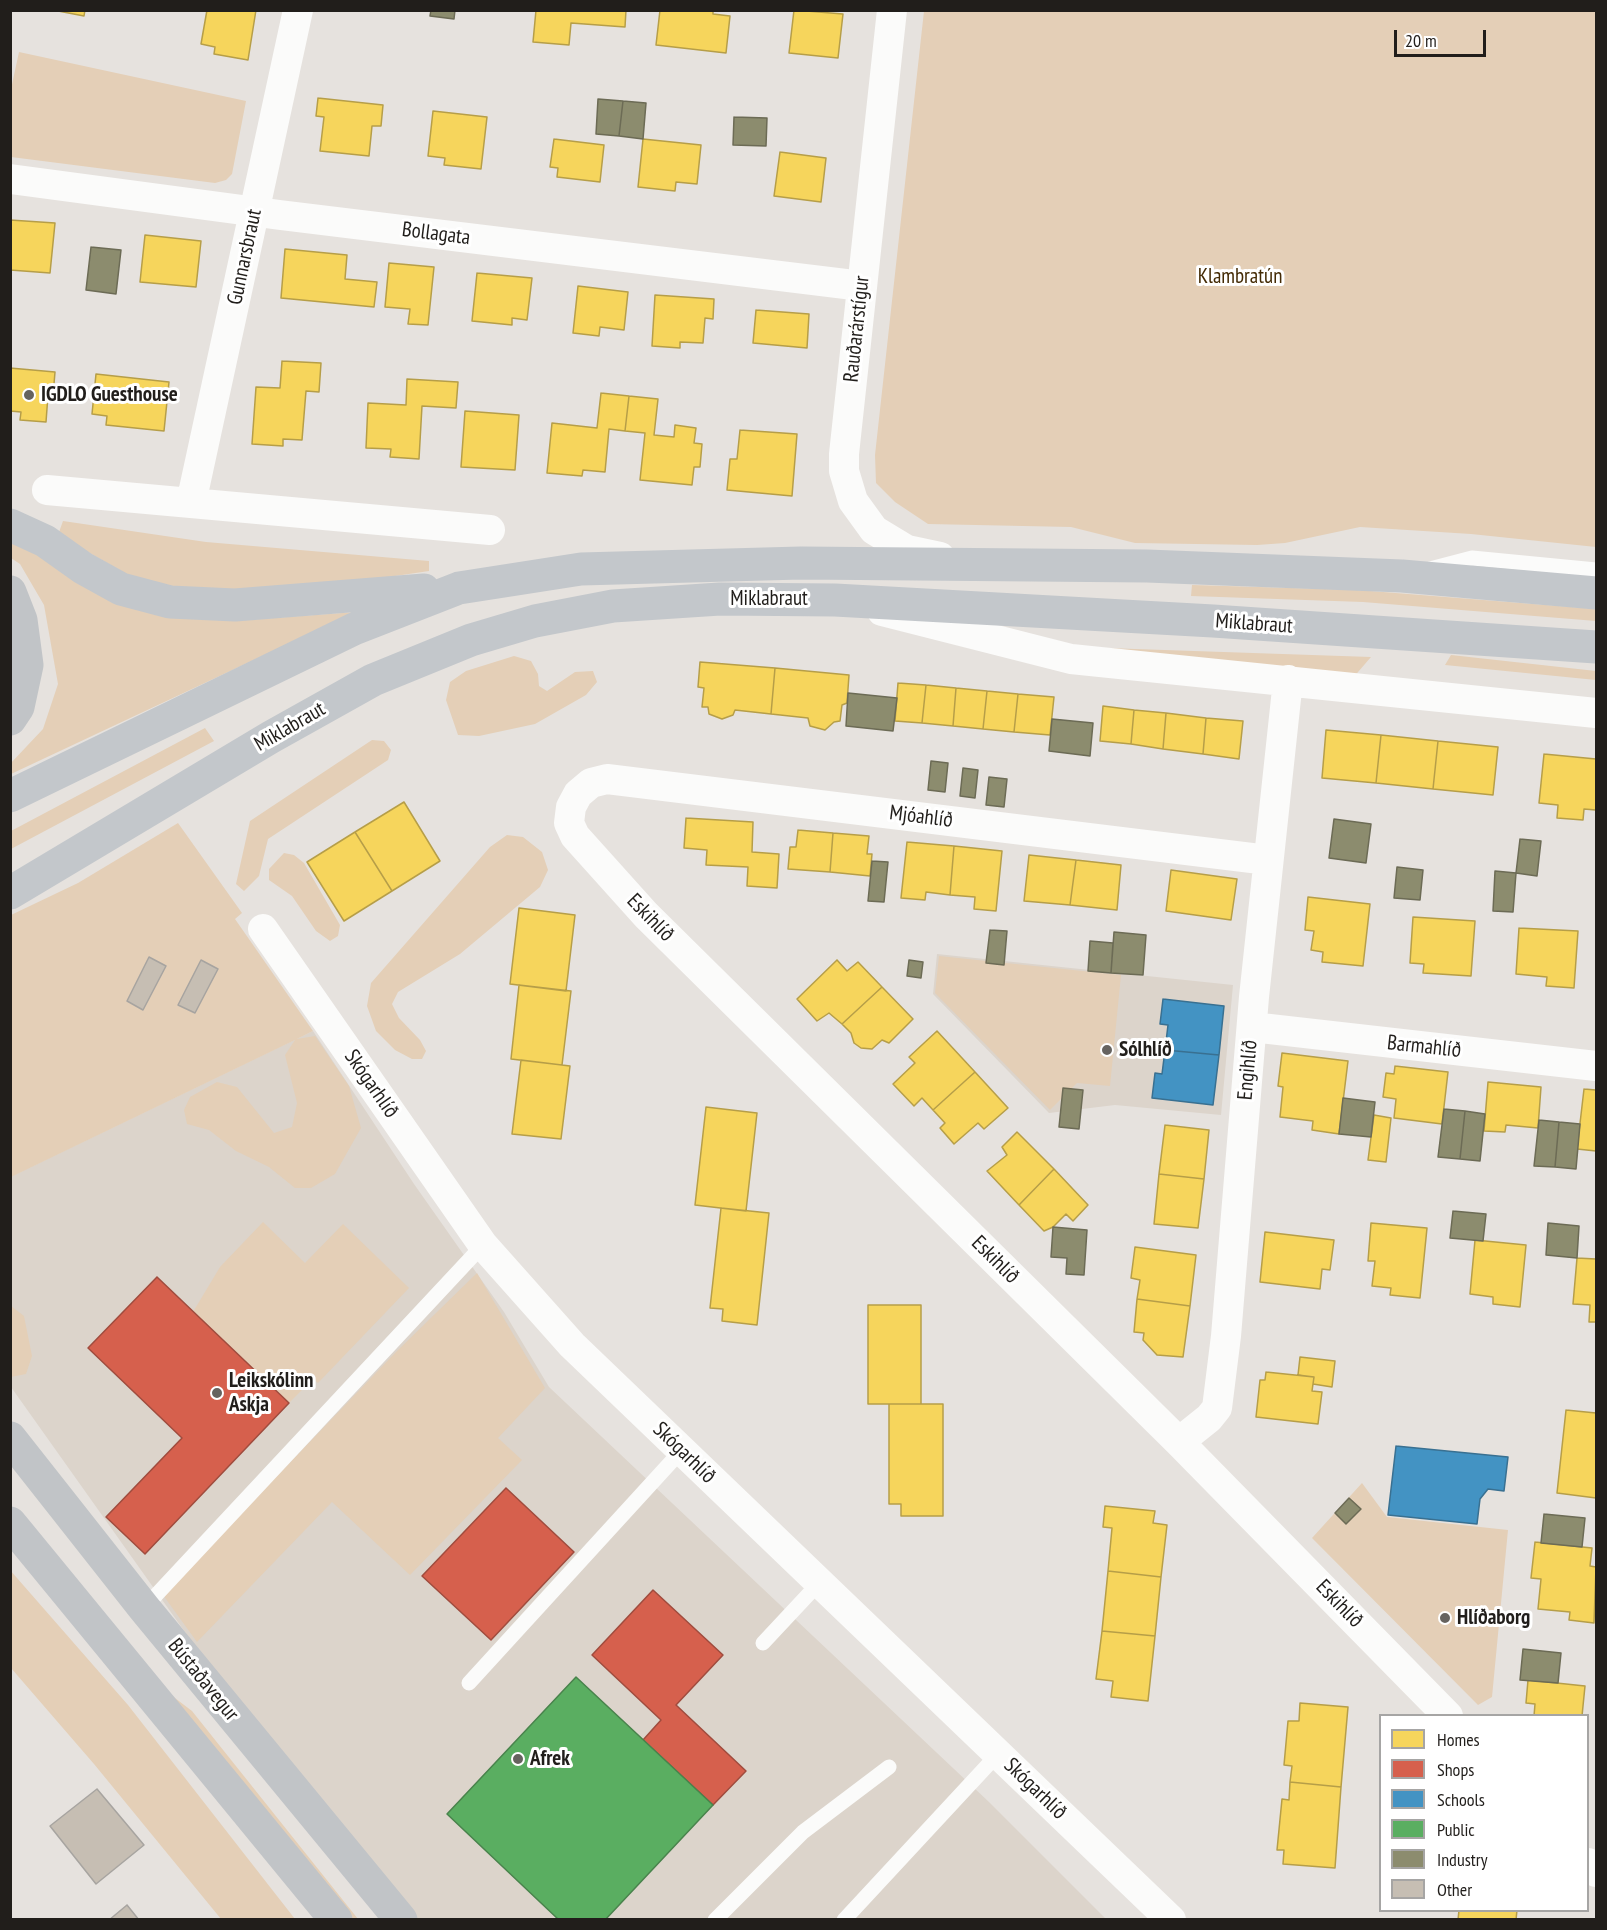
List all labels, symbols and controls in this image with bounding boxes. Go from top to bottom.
scale bar [1397,18,1488,56]
text: 20 m [1405,29,1437,52]
street label: Gunnarsbraut [223,207,267,307]
street label: Bollagata [400,217,472,251]
park label: Klambratún [1198,264,1282,290]
street label: Rauðarárstígur [839,275,875,383]
place label: IGDLO Guesthouse [41,382,178,408]
marker: IGDLO Guesthouse [22,388,36,402]
street label: Miklabraut [730,586,808,612]
street label: Miklabraut [1214,609,1294,639]
street label: Miklabraut [250,697,330,757]
street label: Mjóahlíð [888,801,954,833]
street label: Eskihlíð [621,889,679,947]
street label: Barmahlíð [1386,1031,1462,1063]
place label: Sólhlíð [1119,1037,1172,1063]
street label: Engihlíð [1233,1039,1263,1101]
marker: Sólhlíð [1100,1043,1114,1057]
street label: Skógarhlíð [338,1045,404,1123]
street label: Eskihlíð [966,1231,1024,1289]
place label: Leikskólinn Askja [229,1368,314,1418]
marker: Leikskólinn Askja [210,1386,224,1400]
street label: Skógarhlíð [647,1417,721,1489]
street label: Eskihlíð [1310,1575,1368,1633]
place label: Hlíðaborg [1457,1605,1530,1631]
marker: Hlíðaborg [1438,1611,1452,1625]
street label: Bústaðavegur [162,1634,244,1726]
legend [1379,1714,1589,1912]
text: Homes [1437,1728,1480,1751]
place label: Afrek [530,1746,570,1772]
marker: Afrek [511,1752,525,1766]
street label: Skógarhlíð [998,1753,1072,1825]
text: Shops [1437,1758,1474,1781]
text: Schools [1437,1788,1485,1811]
text: Public [1437,1818,1475,1841]
text: Industry [1437,1848,1487,1871]
text: Other [1437,1878,1472,1901]

